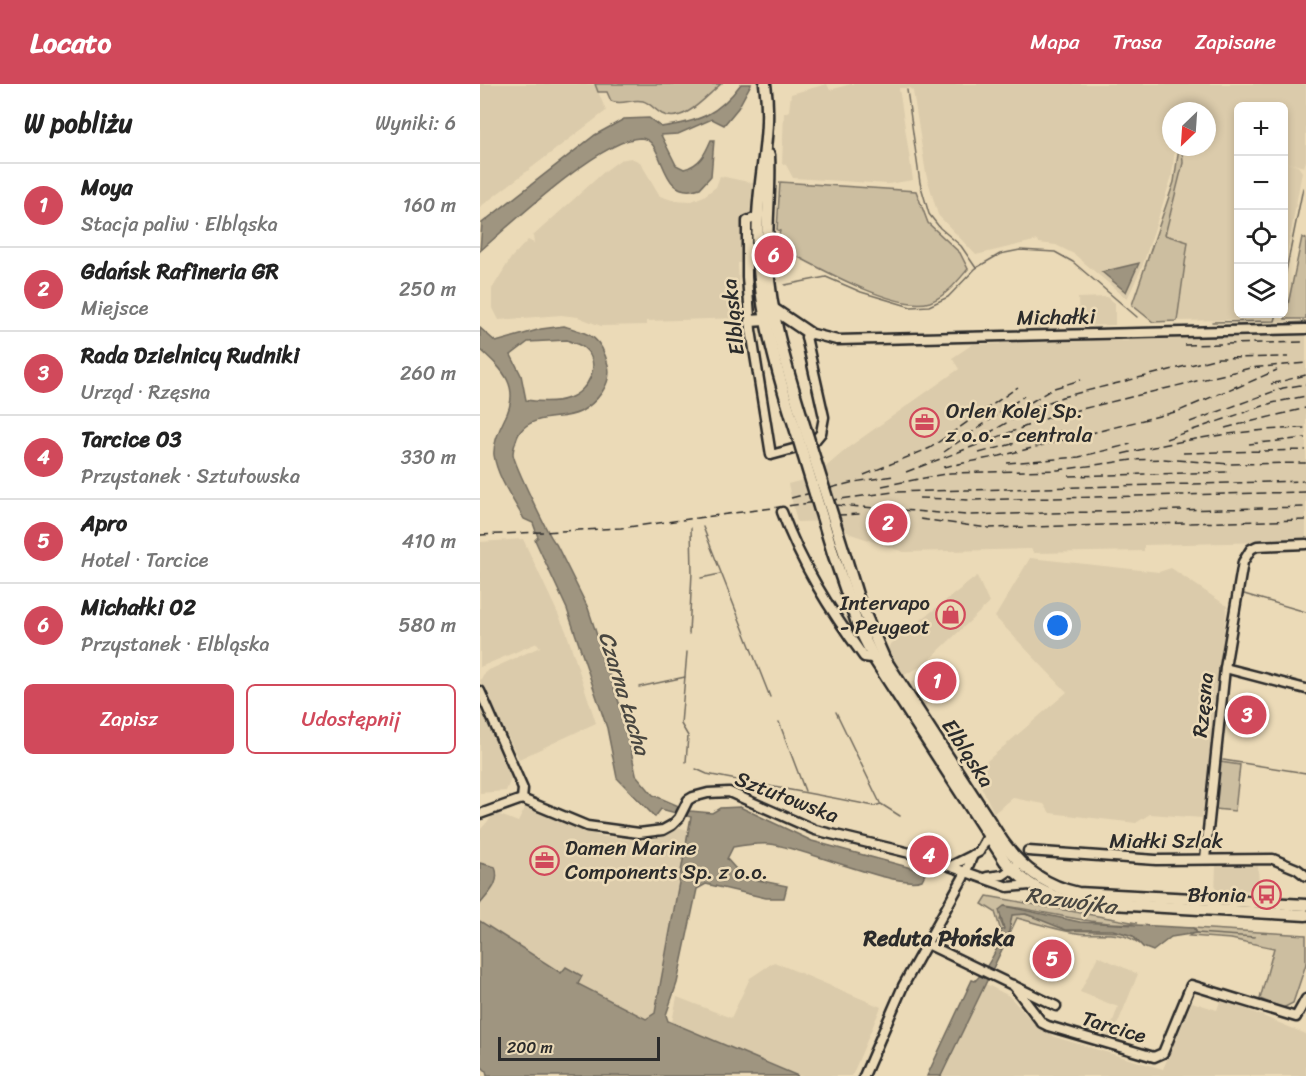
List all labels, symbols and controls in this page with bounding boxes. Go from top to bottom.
text: Locato [30,18,111,67]
text: Mapa [1030,23,1080,61]
text: Trasa [1113,23,1162,61]
text: Zapisane [1195,23,1276,61]
text: W pobliżu [24,100,133,146]
north arrow [1162,102,1216,156]
map controls [1234,102,1288,318]
button: + [1234,102,1288,156]
text: Wyniki: 6 [375,106,456,141]
button: − [1234,156,1288,210]
text: Moya [81,168,133,207]
text: 1 [39,188,48,223]
text: 160 m [403,188,456,223]
text: Stacja paliw · Elbląska [81,207,278,242]
button: locate [1234,210,1288,264]
pin: 6 [754,232,794,278]
text: Gdańsk Rafineria GR [81,252,279,291]
button: layers [1234,264,1288,318]
text: 2 [38,272,49,307]
text: 250 m [399,272,456,307]
street label: Elbląska [710,276,756,357]
text: Miejsce [81,291,148,326]
street label: Michałki [1016,297,1097,337]
text: Rada Dzielnicy Rudniki [81,336,299,375]
text: 3 [38,356,49,391]
text: 260 m [400,356,456,391]
text: Urząd · Rzęsna [81,375,210,410]
place label: Orlen Kolej Sp. z o.o. - centrala [945,392,1093,454]
office icon: Orlen Kolej Sp. z o.o. - centrala [909,407,941,439]
text: Tarcice 03 [81,420,182,459]
text: 4 [37,440,50,475]
text: 330 m [401,440,456,475]
text: Przystanek · Sztutowska [81,459,300,494]
pin: 2 [868,500,908,546]
text: Apro [81,504,127,543]
text: 5 [37,524,50,559]
text: 410 m [402,524,456,559]
text: Hotel · Tarcice [81,543,208,578]
place label: Intervapo - Peugeot [839,584,930,646]
text: Michałki 02 [81,588,196,627]
shop icon: Intervapo - Peugeot [935,599,967,631]
text: 6 [38,608,49,643]
text: 580 m [399,608,456,643]
your location [1043,611,1072,640]
water label: Czarna Łacha [587,626,662,762]
text: Przystanek · Elbląska [81,627,270,662]
pin: 1 [918,658,956,704]
street label: Rzęsna [1181,670,1225,739]
button: Zapisz [24,684,234,754]
button: Udostępnij [246,684,456,754]
pin: 3 [1228,692,1266,738]
street label: Elbląska [931,710,1005,796]
street label: Sztutowska [730,760,845,834]
street label: Miałki Szlak [1109,822,1224,860]
place label: Damen Marine Components Sp. z o.o. [565,829,768,891]
pin: 4 [910,832,948,878]
office icon: Damen Marine Components Sp. z o.o. [528,844,560,876]
water label: Rozwójka [1023,875,1121,927]
place label: Błonia [1188,876,1246,914]
bus stop icon: Błonia [1251,879,1283,911]
district label: Reduta Płońska [863,919,1015,958]
pin: 5 [1032,936,1072,982]
street label: Tarcice [1077,999,1151,1055]
text: 200 m [507,1033,553,1062]
scale bar [498,1034,660,1062]

